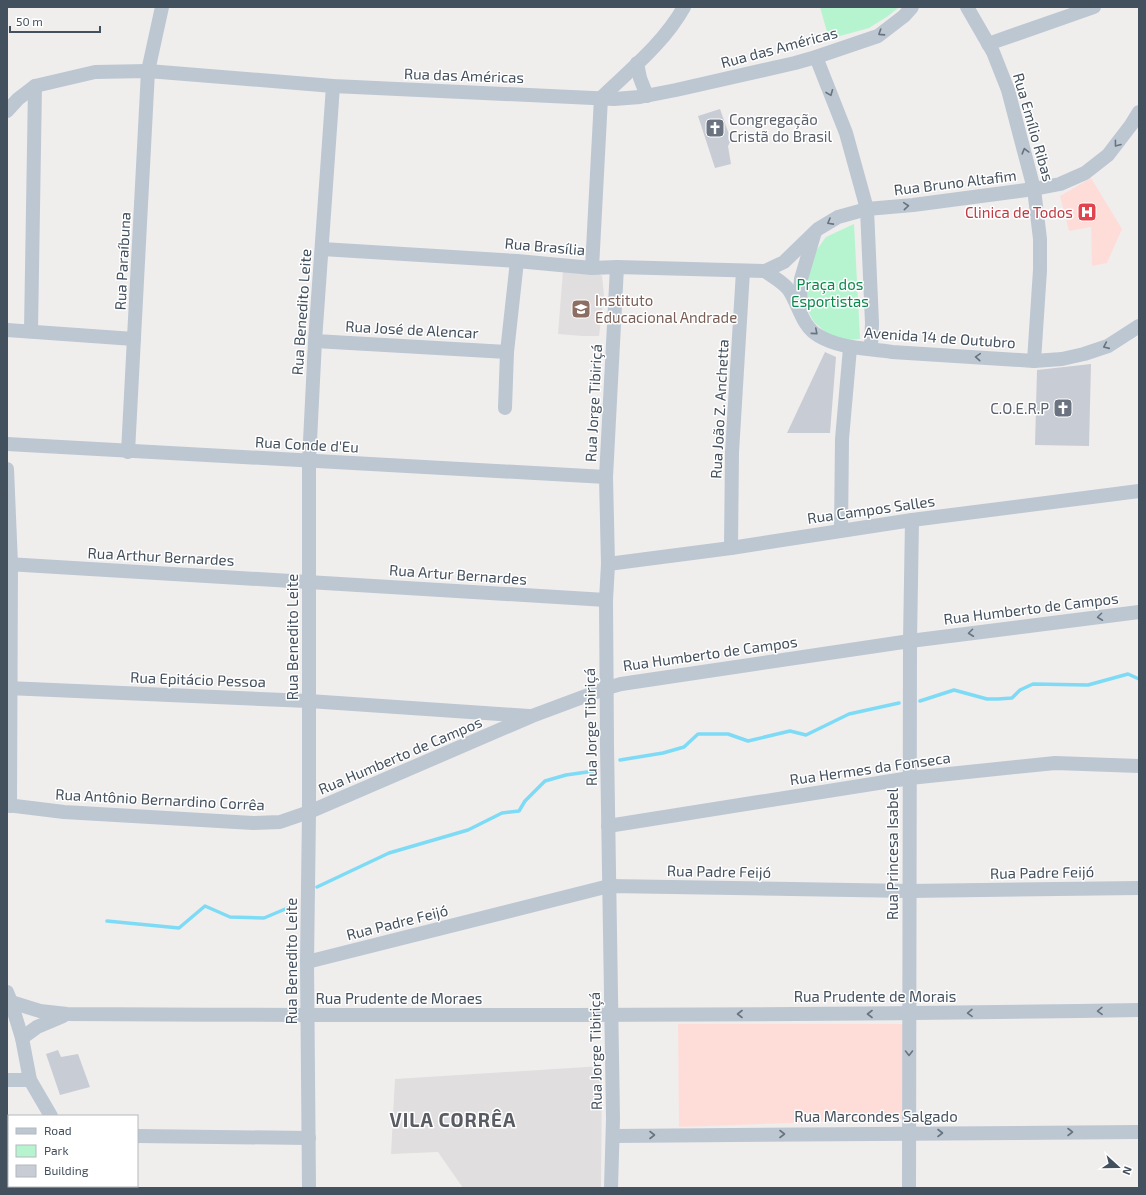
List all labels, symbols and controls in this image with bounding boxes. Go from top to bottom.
scale bar [10,8,100,34]
text: 50 m [16,14,43,28]
street label: Rua das Américas [719,23,839,71]
one-way arrow [878,28,885,36]
street label: Rua das Américas [404,64,524,86]
street label: Rua Emílio Ribas [1010,71,1058,183]
one-way arrow [826,90,834,97]
place label: Congregação Cristã do Brasil [729,110,833,145]
church icon: Congregação Cristã do Brasil [704,117,726,139]
one-way arrow [1115,139,1122,146]
one-way arrow [1021,148,1029,154]
street label: Rua Bruno Altafim [893,166,1017,198]
hospital icon: Clinica de Todos [1076,201,1098,223]
one-way arrow [903,202,909,211]
place label: Clinica de Todos [965,203,1073,221]
street label: Rua Paraíbuna [110,211,134,311]
one-way arrow [827,217,834,224]
street label: Rua Brasília [504,234,586,258]
street label: Rua Benedito Leite [288,248,314,376]
park label: Praça dos Esportistas [791,275,869,310]
place label: Instituto Educacional Andrade [595,291,737,326]
school or university icon: Instituto Educacional Andrade [570,298,592,320]
street label: Rua José de Alencar [345,317,479,341]
street label: Avenida 14 de Outubro [864,323,1016,351]
one-way arrow [810,328,817,335]
street label: Rua João Z. Anchetta [706,339,732,479]
one-way arrow [1103,341,1110,349]
street label: Rua Jorge Tibiriçá [581,344,606,462]
one-way arrow [975,353,981,362]
church icon: C.O.E.R.P [1052,397,1074,419]
place label: C.O.E.R.P [990,399,1049,417]
street label: Rua Conde d'Eu [255,432,359,456]
street label: Rua Campos Salles [806,491,936,527]
street label: Rua Arthur Bernardes [87,543,235,569]
street label: Rua Artur Bernardes [388,560,528,588]
street label: Rua Benedito Leite [283,574,301,700]
street label: Rua Humberto de Campos [943,588,1119,628]
one-way arrow [1097,612,1103,621]
one-way arrow [968,628,974,637]
street label: Rua Humberto de Campos [622,632,798,674]
street label: Rua Epitácio Pessoa [130,668,266,690]
street label: Rua Jorge Tibiriçá [580,668,601,786]
street label: Rua Humberto de Campos [315,712,485,798]
street label: Rua Hermes da Fonseca [788,748,952,788]
street label: Rua Antônio Bernardino Corrêa [55,785,265,813]
street label: Rua Princesa Isabel [883,787,901,920]
street label: Rua Padre Feijó [667,861,771,882]
street label: Rua Padre Feijó [990,862,1094,883]
street label: Rua Benedito Leite [282,898,300,1024]
street label: Rua Padre Feijó [344,901,450,944]
street label: Rua Prudente de Morais [794,987,956,1005]
street label: Rua Prudente de Moraes [316,989,482,1007]
street label: Rua Jorge Tibiriçá [585,992,606,1110]
one-way arrow [1097,1007,1103,1015]
one-way arrow [967,1009,973,1017]
one-way arrow [737,1010,743,1018]
one-way arrow [867,1010,873,1018]
one-way arrow [905,1050,913,1056]
street label: Rua Marcondes Salgado [794,1107,958,1125]
district label: VILA CORRÊA [390,1108,517,1131]
legend [8,1115,138,1187]
text: Road [44,1123,72,1137]
one-way arrow [1067,1128,1073,1136]
one-way arrow [937,1129,943,1137]
one-way arrow [779,1130,785,1138]
one-way arrow [649,1131,655,1139]
text: Park [44,1143,69,1157]
north arrow [1098,1147,1138,1187]
text: Building [44,1163,89,1177]
text: N [1120,1165,1135,1177]

